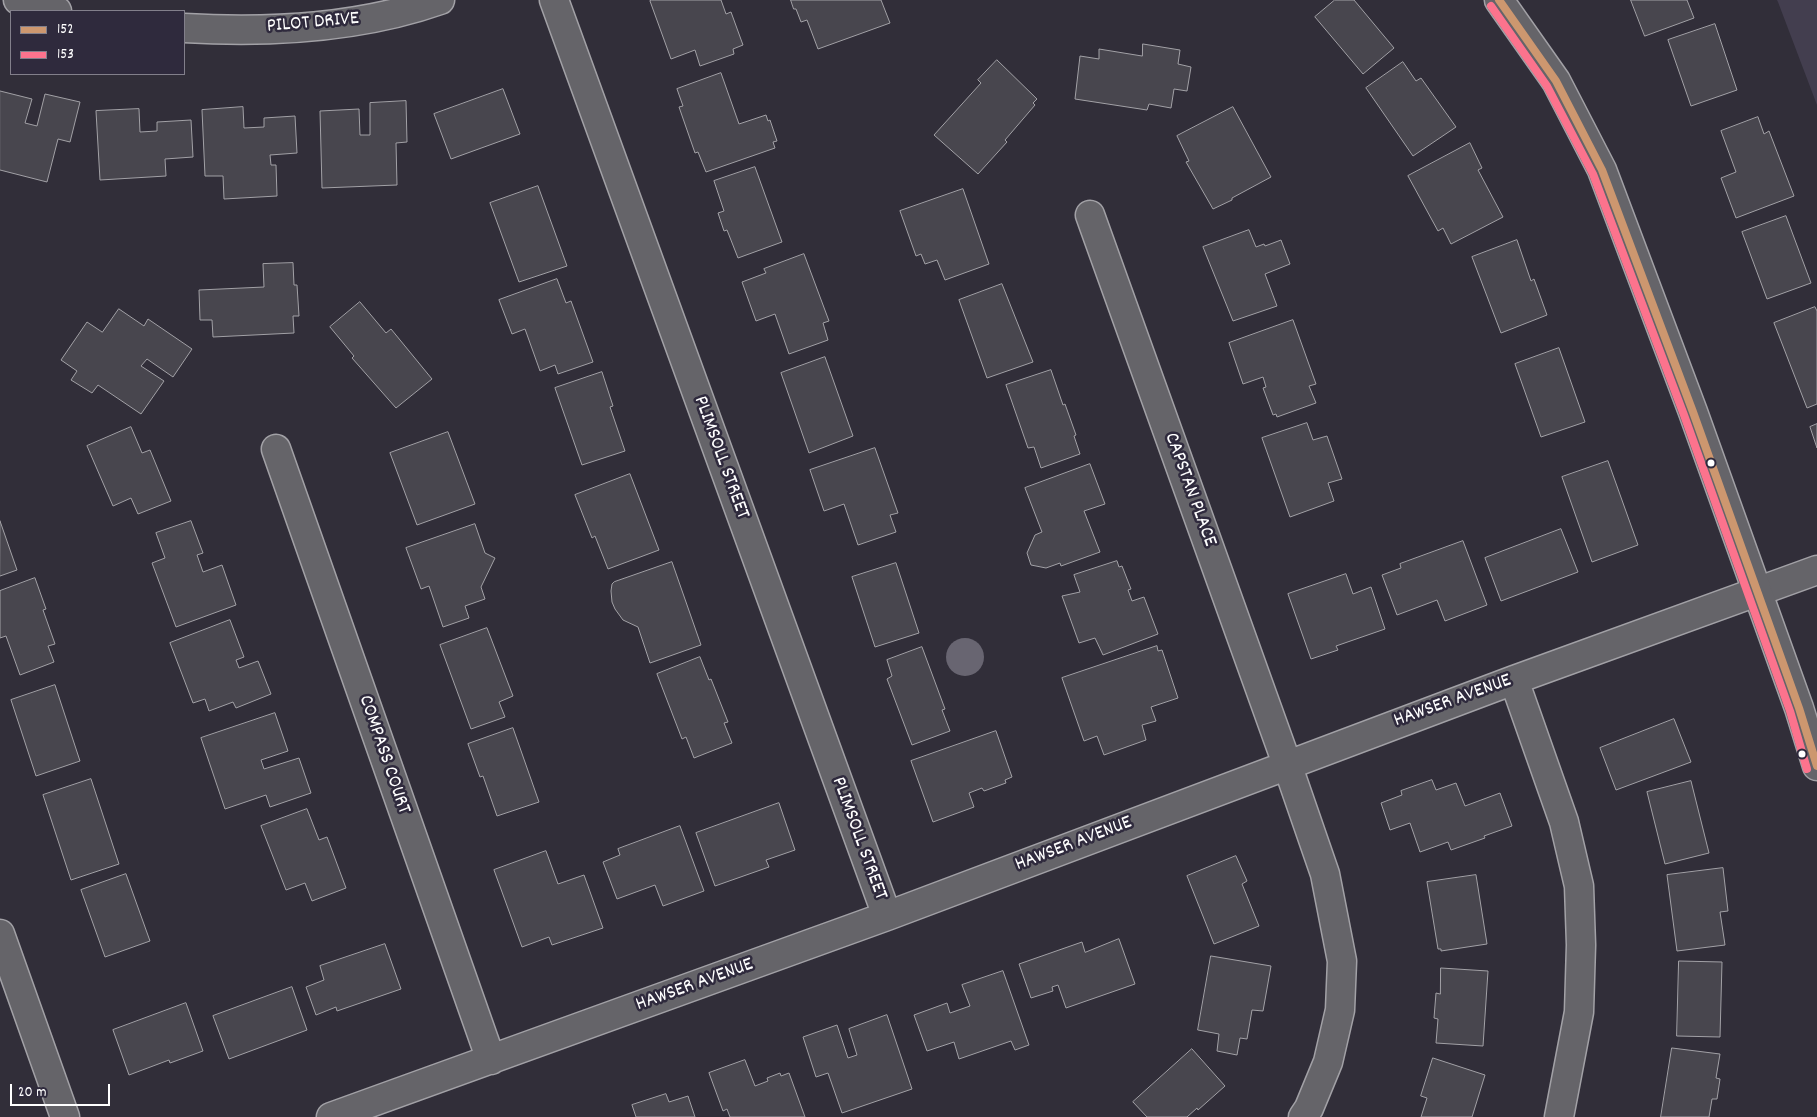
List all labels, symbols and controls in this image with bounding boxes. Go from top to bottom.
street label: PILOT DRIVE [266,8,360,40]
legend [10,10,185,75]
text: 152 [57,19,74,41]
text: 153 [57,44,74,66]
street label: PLIMSOLL STREET [687,393,753,523]
street label: CAPSTAN PLACE [1157,430,1221,550]
unlabelled marker [1706,458,1716,468]
street label: HAWSER AVENUE [1391,670,1515,734]
street label: COMPASS COURT [351,692,415,818]
unlabelled marker [1797,749,1807,759]
street label: PLIMSOLL STREET [825,774,891,904]
street label: HAWSER AVENUE [1012,812,1136,878]
street label: HAWSER AVENUE [633,954,757,1018]
scale bar [12,1074,112,1106]
text: 20 m [18,1082,46,1104]

